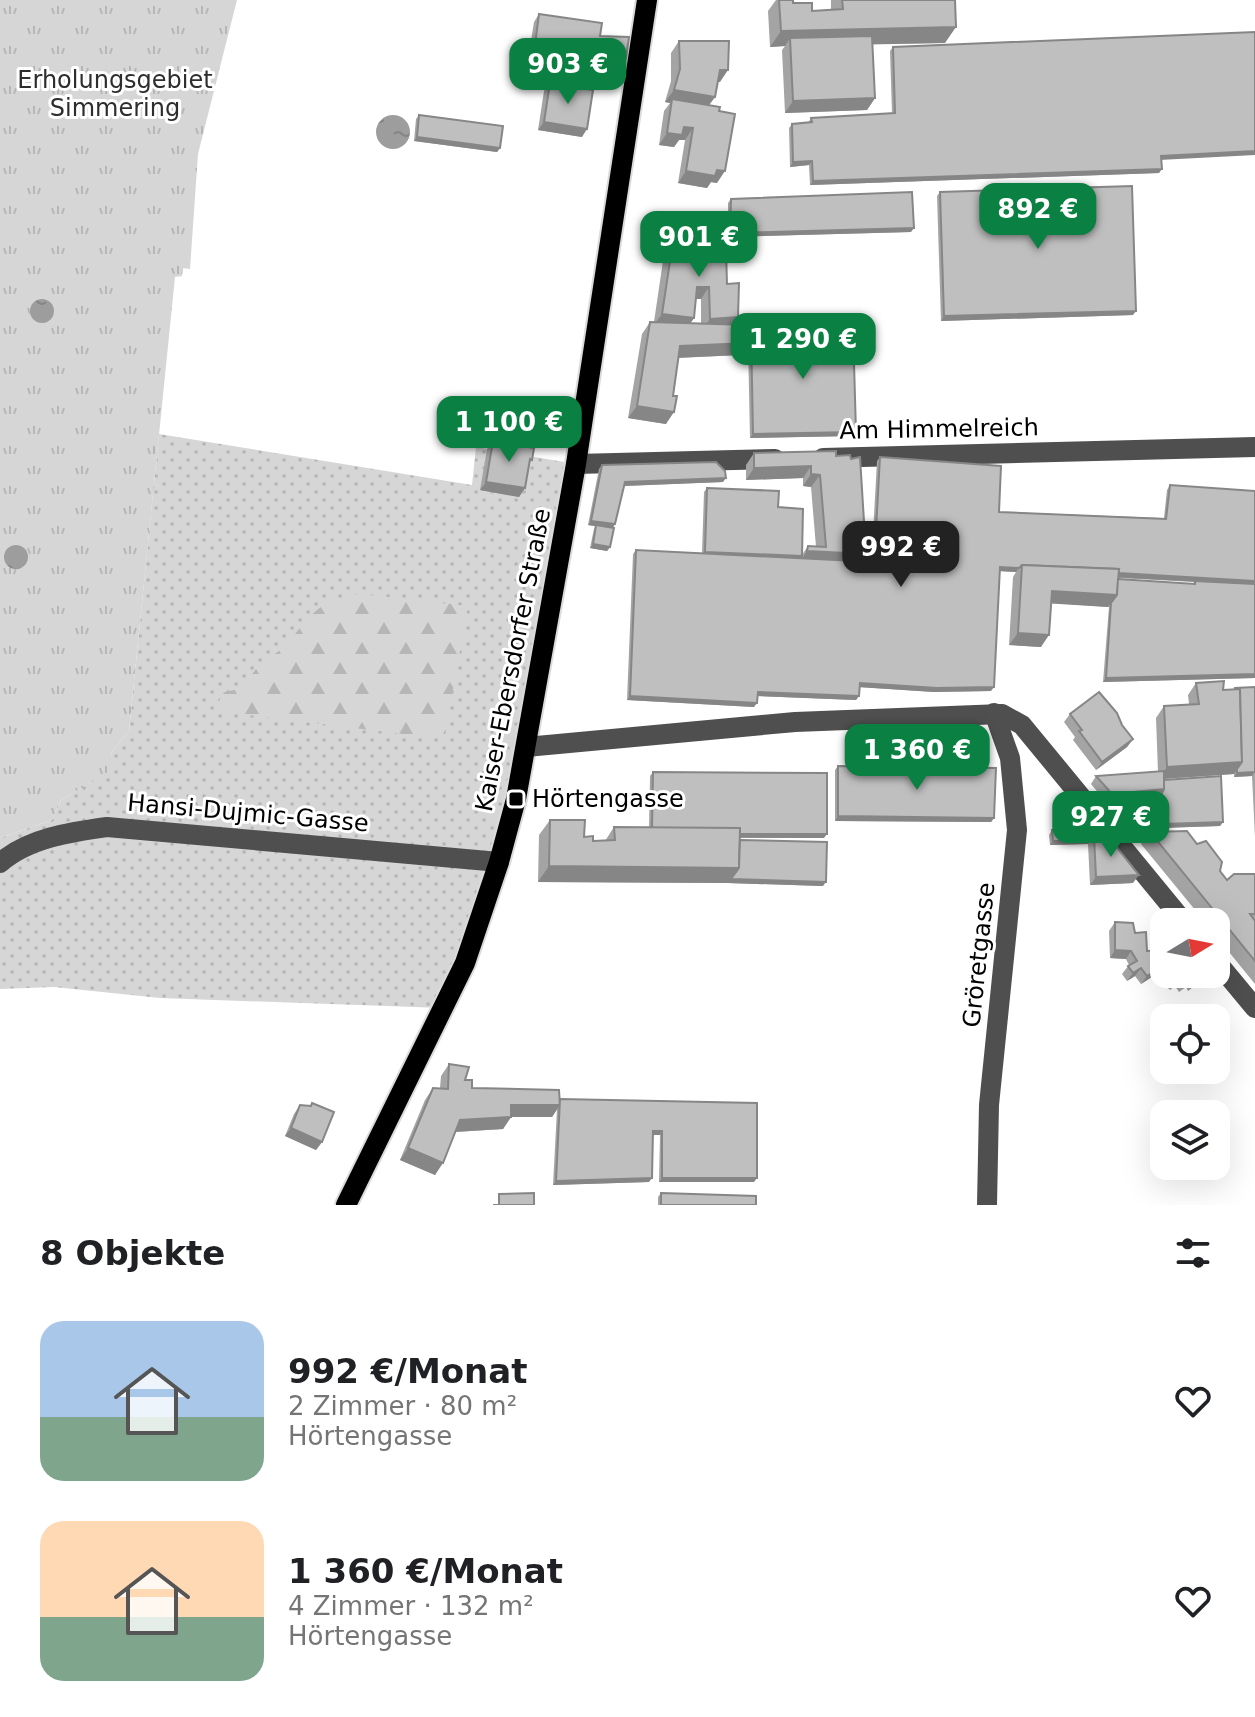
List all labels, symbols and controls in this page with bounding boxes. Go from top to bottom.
pin: 903 € [512,38,624,106]
text: 903 € [527,49,609,79]
park label: Erholungsgebiet Simmering [17,66,213,122]
pin: 892 € [982,183,1094,251]
text: 892 € [997,194,1079,224]
pin: 901 € [643,211,755,279]
text: 901 € [658,222,740,252]
pin: 1 290 € [729,313,877,381]
text: 1 290 € [749,324,857,354]
pin: 1 100 € [435,396,583,464]
text: 1 100 € [455,407,563,437]
street label: Am Himmelreich [839,413,1039,445]
street label: Kaiser-Ebersdorfer Straße [470,506,556,814]
pin: 992 € [845,521,957,589]
text: 992 € [860,532,942,562]
pin: 1 360 € [843,724,991,792]
text: 1 360 € [863,735,971,765]
place label: Hörtengasse [532,785,684,813]
street label: Hansi-Dujmic-Gasse [126,789,370,837]
marker: Hörtengasse [507,790,525,808]
pin: 927 € [1055,791,1167,859]
text: 927 € [1070,802,1152,832]
street label: Gröretgasse [957,881,1001,1029]
north arrow [1150,908,1230,988]
map controls [1150,908,1230,1180]
button: locate [1150,1004,1230,1084]
button: layers [1150,1100,1230,1180]
icon: filters [1171,1231,1215,1275]
text: 8 Objekte [40,1233,225,1273]
text: 992 €/Monat [288,1351,527,1391]
icon: home [104,1353,200,1449]
icon: heart [1171,1379,1215,1423]
text: 2 Zimmer · 80 m² [288,1391,517,1421]
text: Hörtengasse [288,1421,452,1451]
text: 1 360 €/Monat [288,1551,563,1591]
icon: home [104,1553,200,1649]
icon: heart [1171,1579,1215,1623]
text: 4 Zimmer · 132 m² [288,1591,534,1621]
text: Hörtengasse [288,1621,452,1651]

